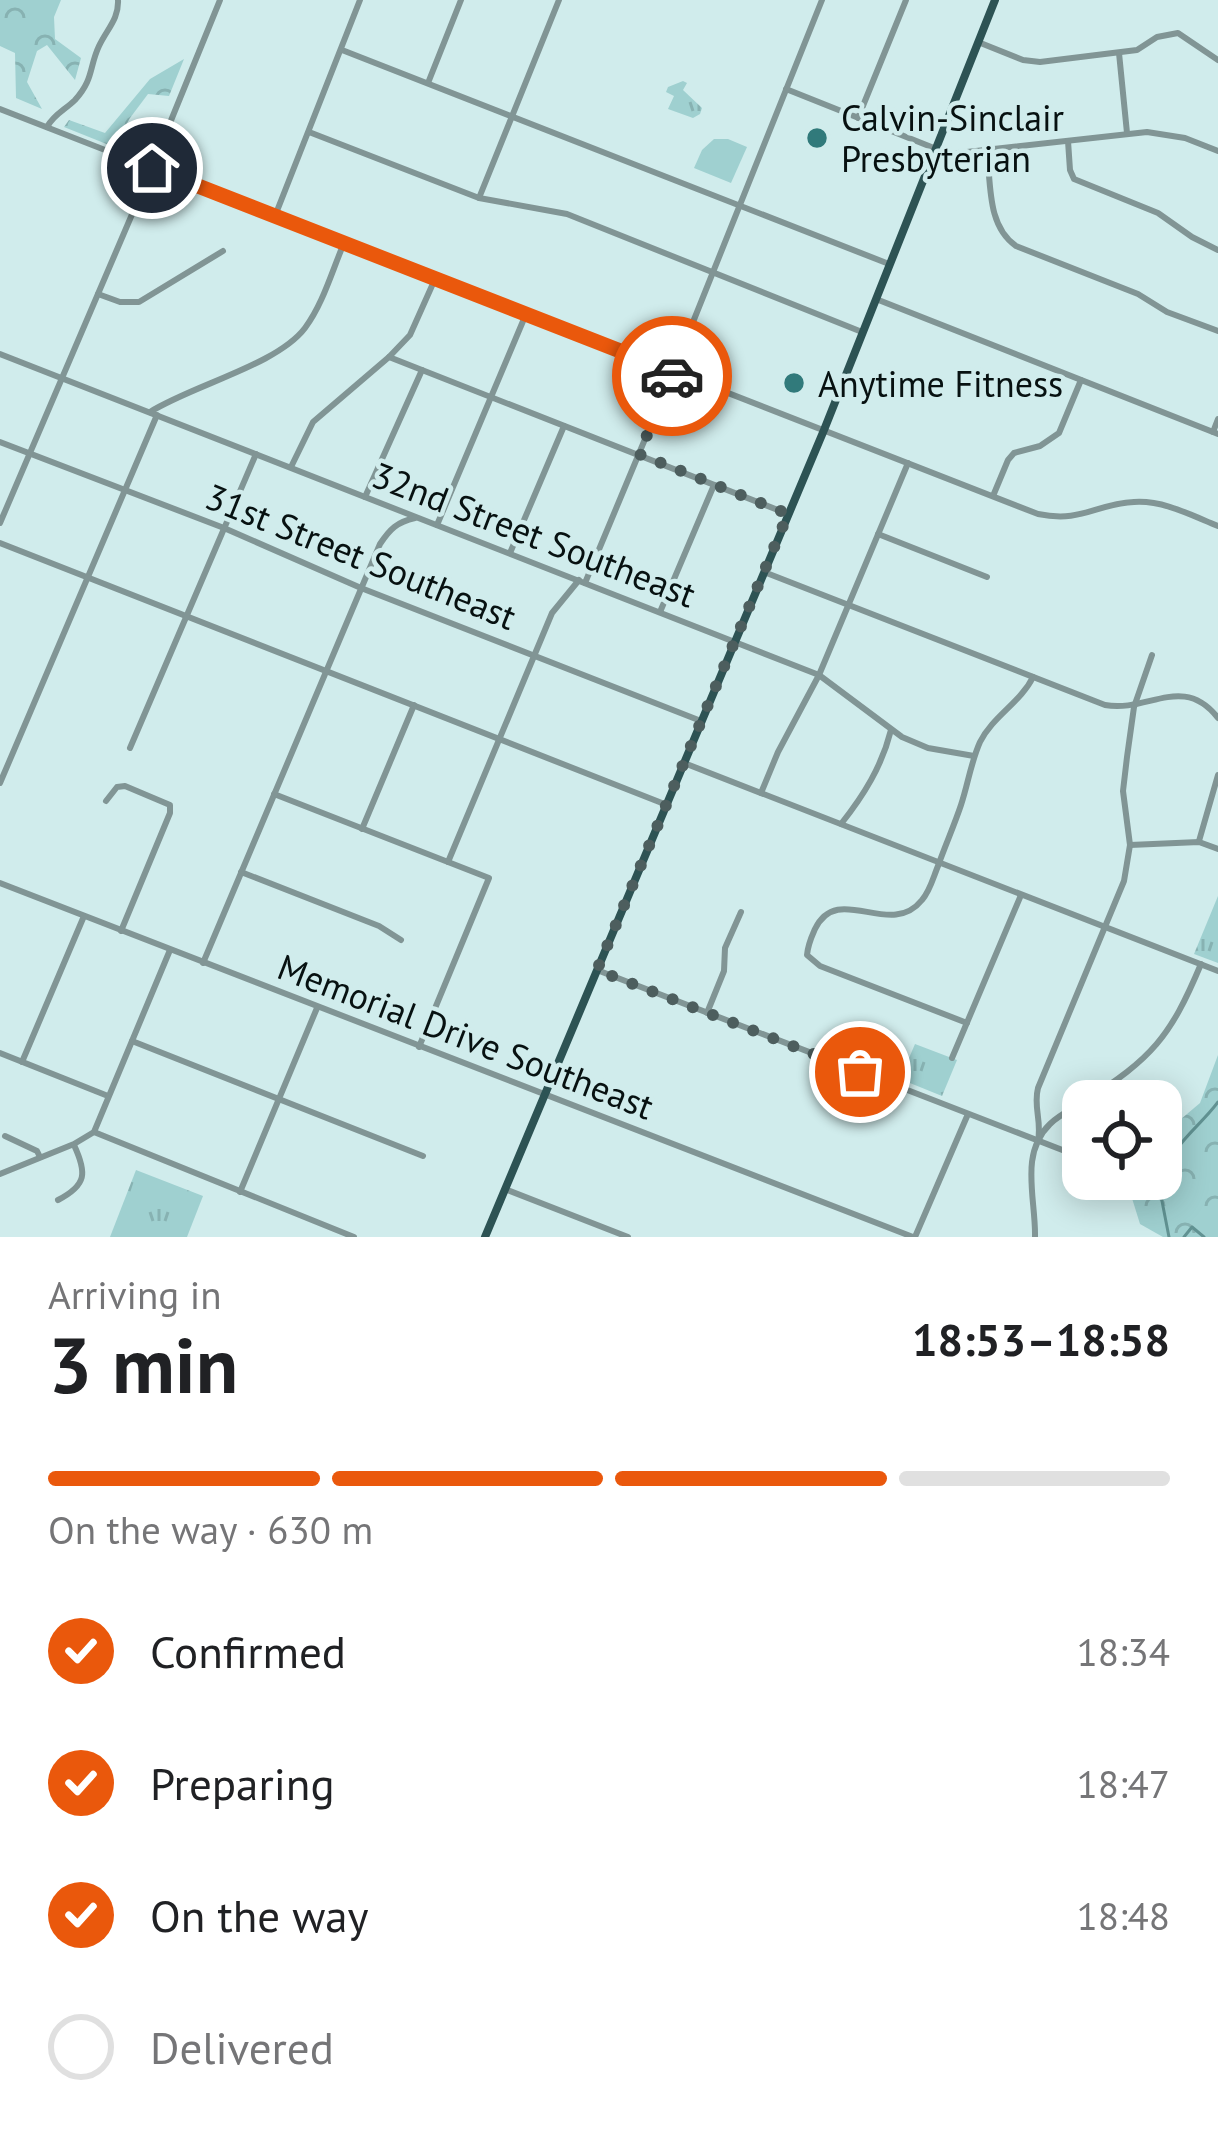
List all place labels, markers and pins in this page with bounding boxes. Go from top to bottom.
place label: Calvin-Sinclair Presbyterian [841,94,1064,182]
pin [101,117,203,219]
marker: Calvin-Sinclair Presbyterian [804,125,830,151]
place label: Anytime Fitness [818,360,1063,407]
marker: Anytime Fitness [781,370,807,396]
pin [809,1021,911,1123]

